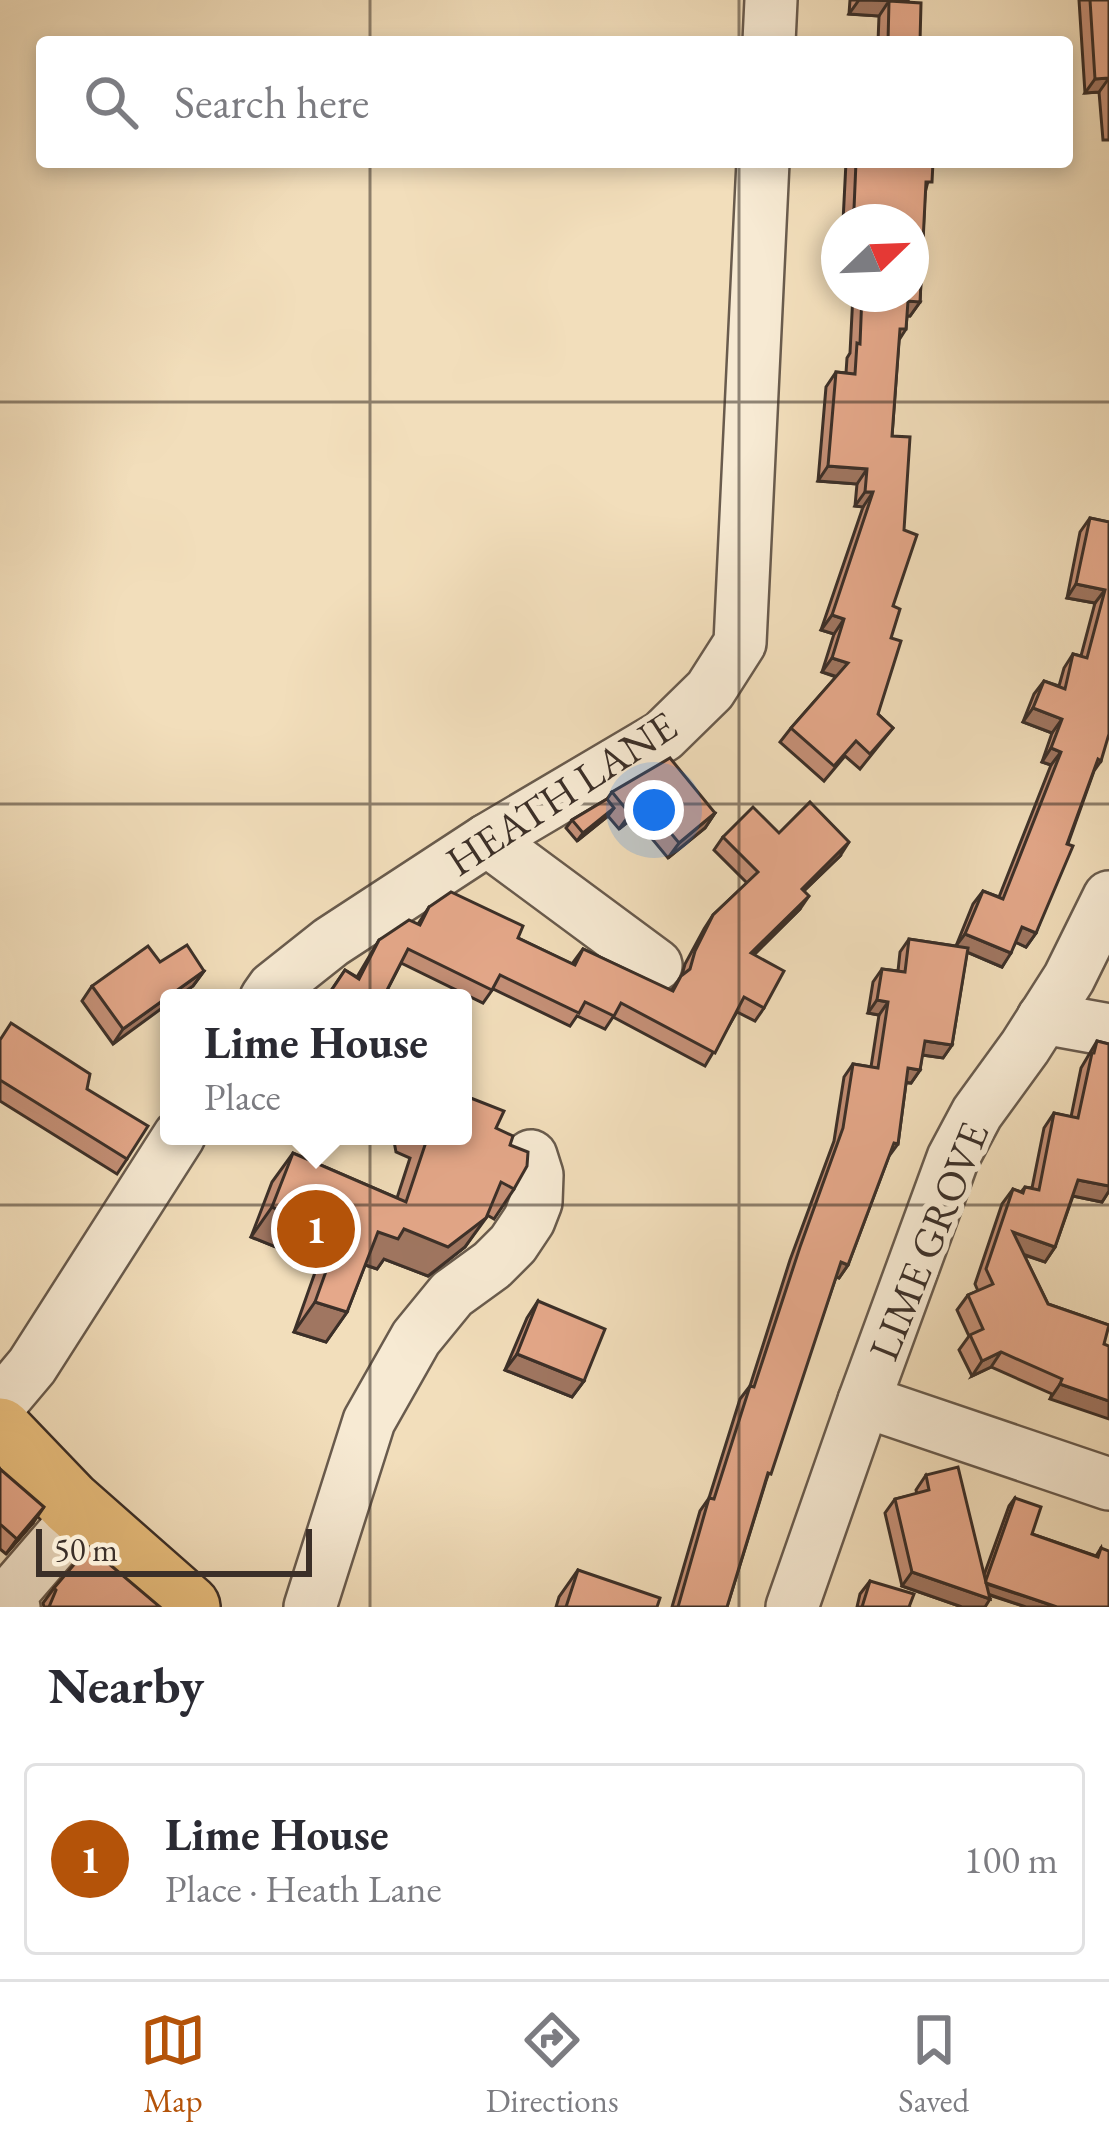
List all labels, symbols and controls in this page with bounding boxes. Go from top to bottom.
search box [36,36,1073,168]
icon: search [78,69,144,135]
text: Search here [174,73,369,131]
north arrow [821,204,929,312]
street label: HEATH LANE [436,698,687,888]
your location [624,780,684,840]
popup [160,989,472,1145]
text: Lime House [204,1013,428,1071]
text: Place [204,1071,281,1122]
street label: LIME GROVE [856,1114,1001,1368]
pin: 1 [277,1184,355,1274]
scale bar [36,1523,312,1576]
text: 50 m [54,1528,118,1571]
text: Nearby [48,1652,204,1718]
text: Lime House [165,1805,389,1863]
text: 1 [80,1834,100,1885]
text: 100 m [964,1834,1058,1885]
text: Place · Heath Lane [165,1863,442,1914]
tab: Map [140,2007,206,2122]
tab: Directions [486,2007,619,2122]
tab: Saved [898,2007,969,2122]

